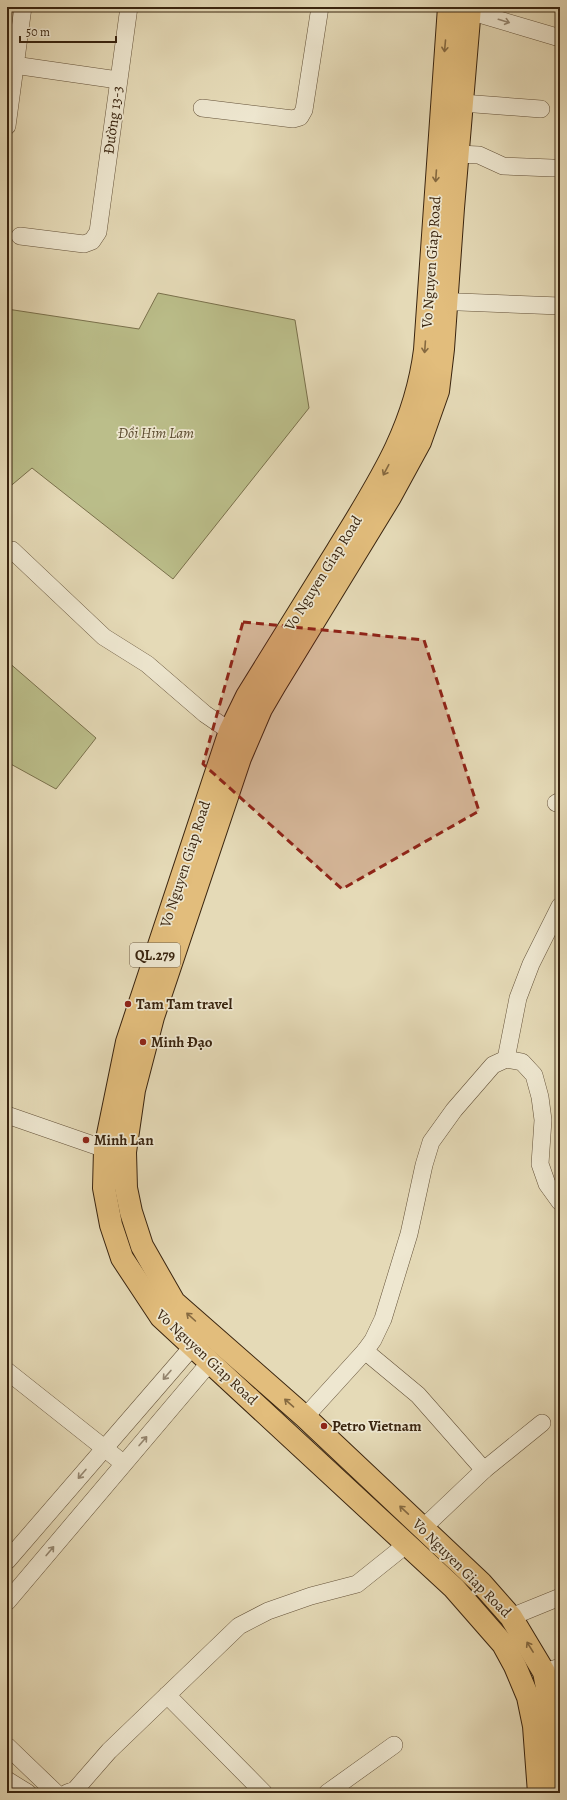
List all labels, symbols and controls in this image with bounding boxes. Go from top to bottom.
scale bar [20,18,116,44]
one-way arrow [498,18,511,25]
text: 50 m [26,24,50,40]
one-way arrow [441,39,449,52]
street label: Đường 13-3 [98,85,128,155]
one-way arrow [433,169,440,182]
street label: Vo Nguyen Giap Road [416,195,446,330]
one-way arrow [422,340,429,353]
park label: Đồi Him Lam [118,423,194,443]
one-way arrow [382,464,389,476]
street label: Vo Nguyen Giap Road [279,511,367,635]
street label: Vo Nguyen Giap Road [155,797,215,931]
road number: QL.279 [130,943,180,967]
place label: Tam Tam travel [136,994,232,1014]
marker: Tam Tam travel [123,999,133,1009]
place label: Minh Đạo [151,1032,213,1052]
marker: Minh Đạo [138,1037,148,1047]
place label: Minh Lan [94,1130,154,1150]
marker: Minh Lan [81,1135,91,1145]
street label: Vo Nguyen Giap Road [151,1304,263,1410]
one-way arrow [186,1312,196,1322]
one-way arrow [163,1370,172,1380]
one-way arrow [283,1398,294,1407]
place label: Petro Vietnam [332,1416,422,1436]
marker: Petro Vietnam [319,1421,329,1431]
one-way arrow [138,1435,147,1446]
one-way arrow [78,1468,87,1479]
one-way arrow [399,1505,409,1515]
street label: Vo Nguyen Giap Road [408,1514,516,1622]
one-way arrow [46,1546,55,1556]
one-way arrow [525,1641,533,1653]

